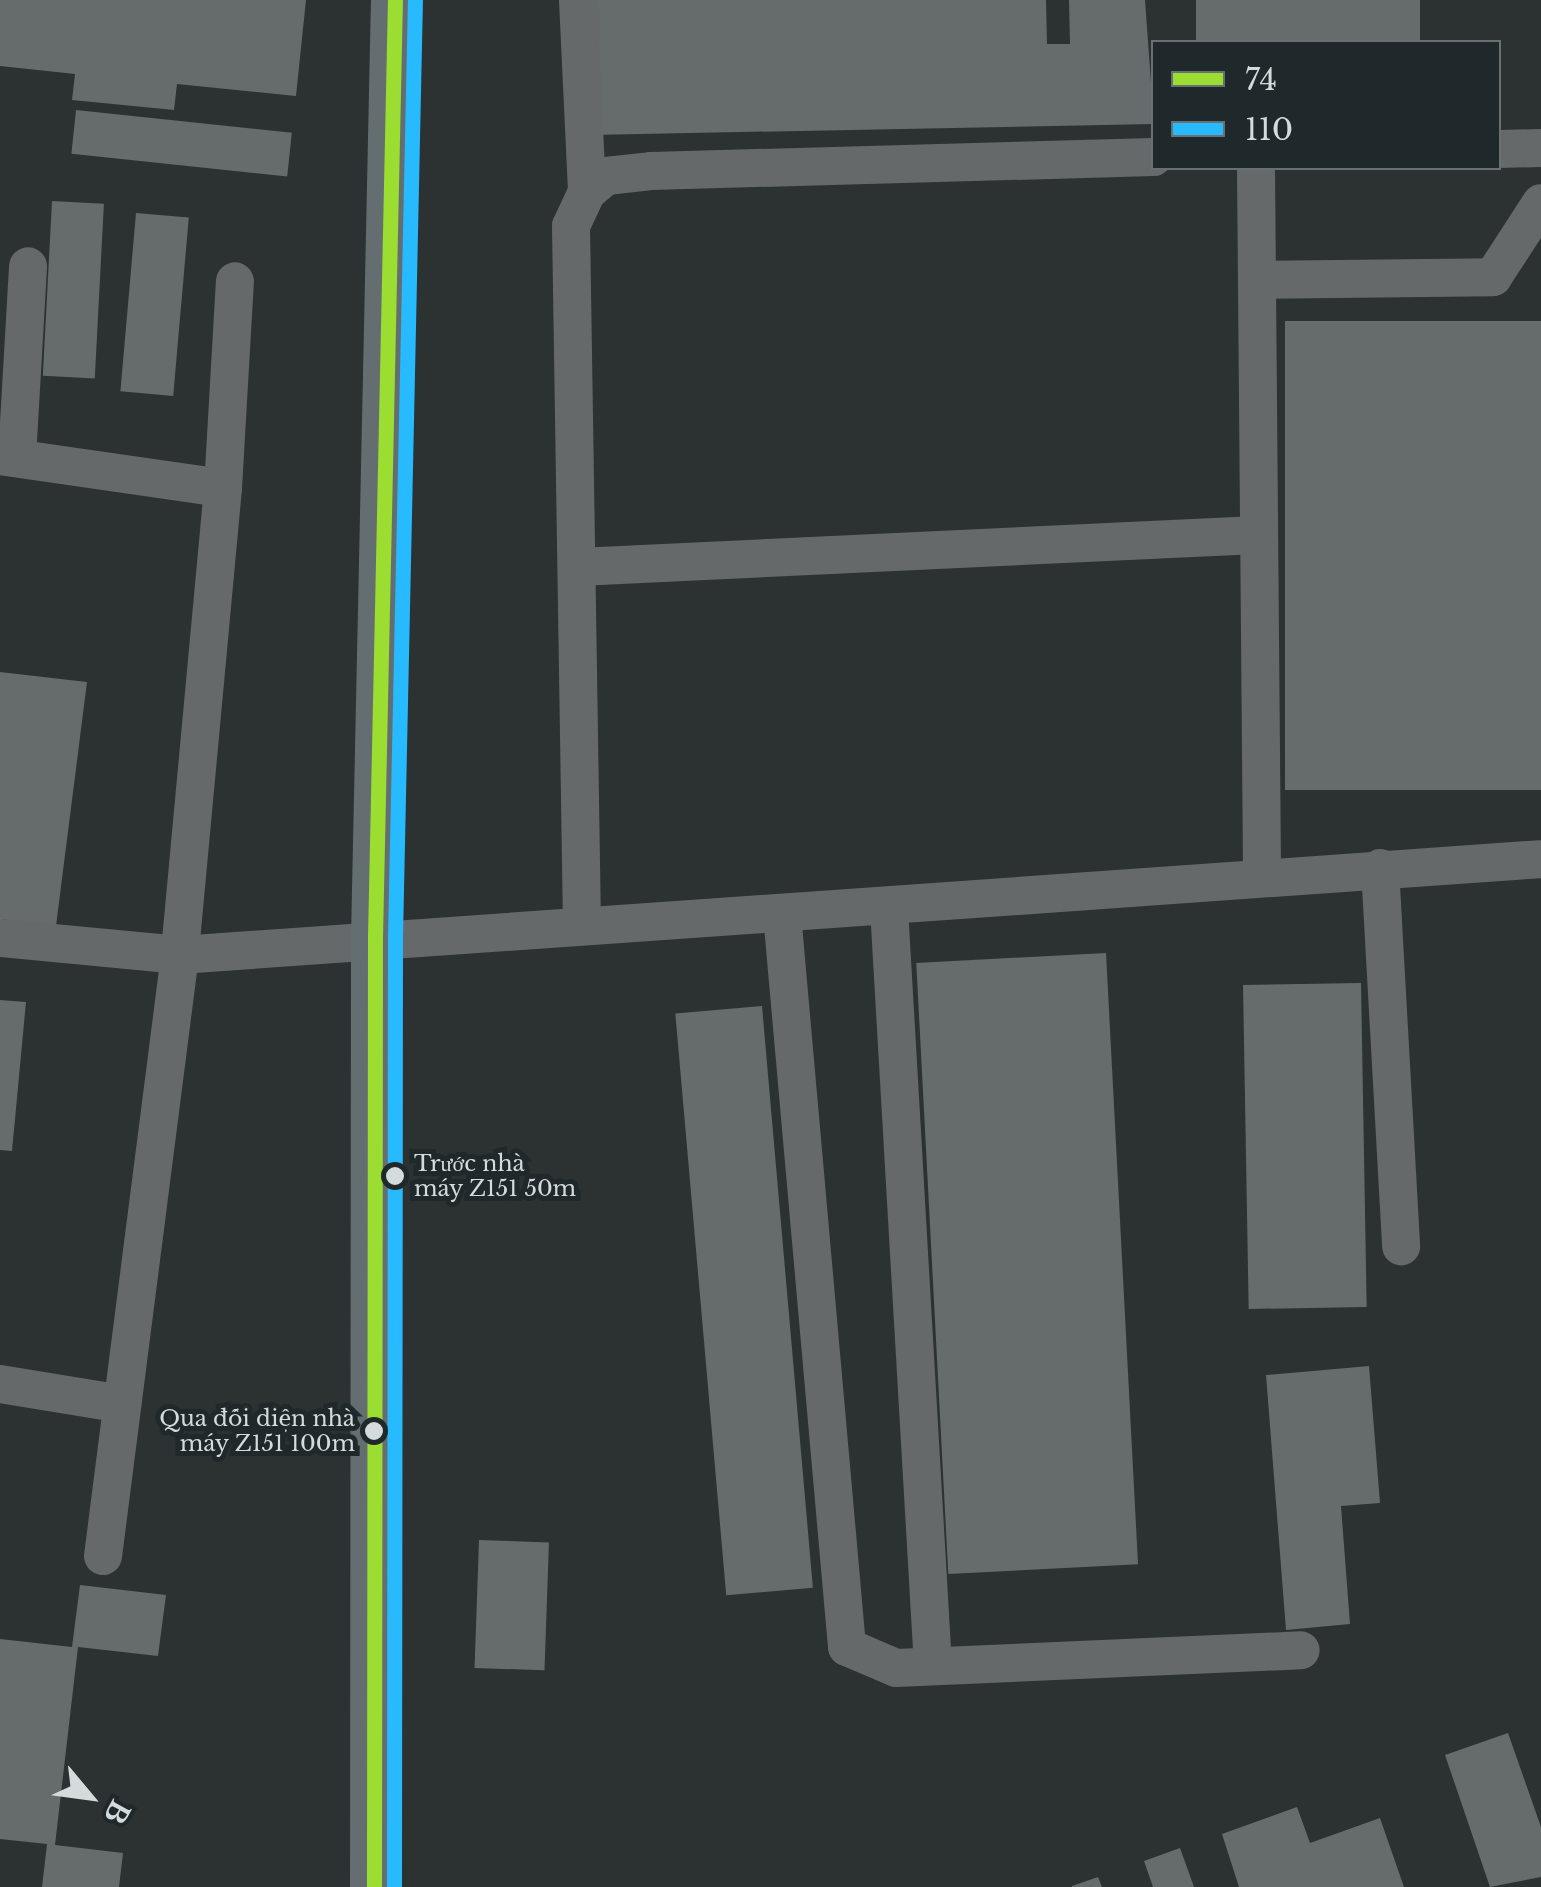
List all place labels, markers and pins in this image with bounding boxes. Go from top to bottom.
place label: Trước nhà máy Z151 50m [414,1150,577,1202]
marker: Trước nhà máy Z151 50m [385,1166,405,1186]
place label: Qua đối diện nhà máy Z151 100m [159,1405,355,1456]
marker: Qua đối diện nhà máy Z151 100m [364,1421,384,1441]

